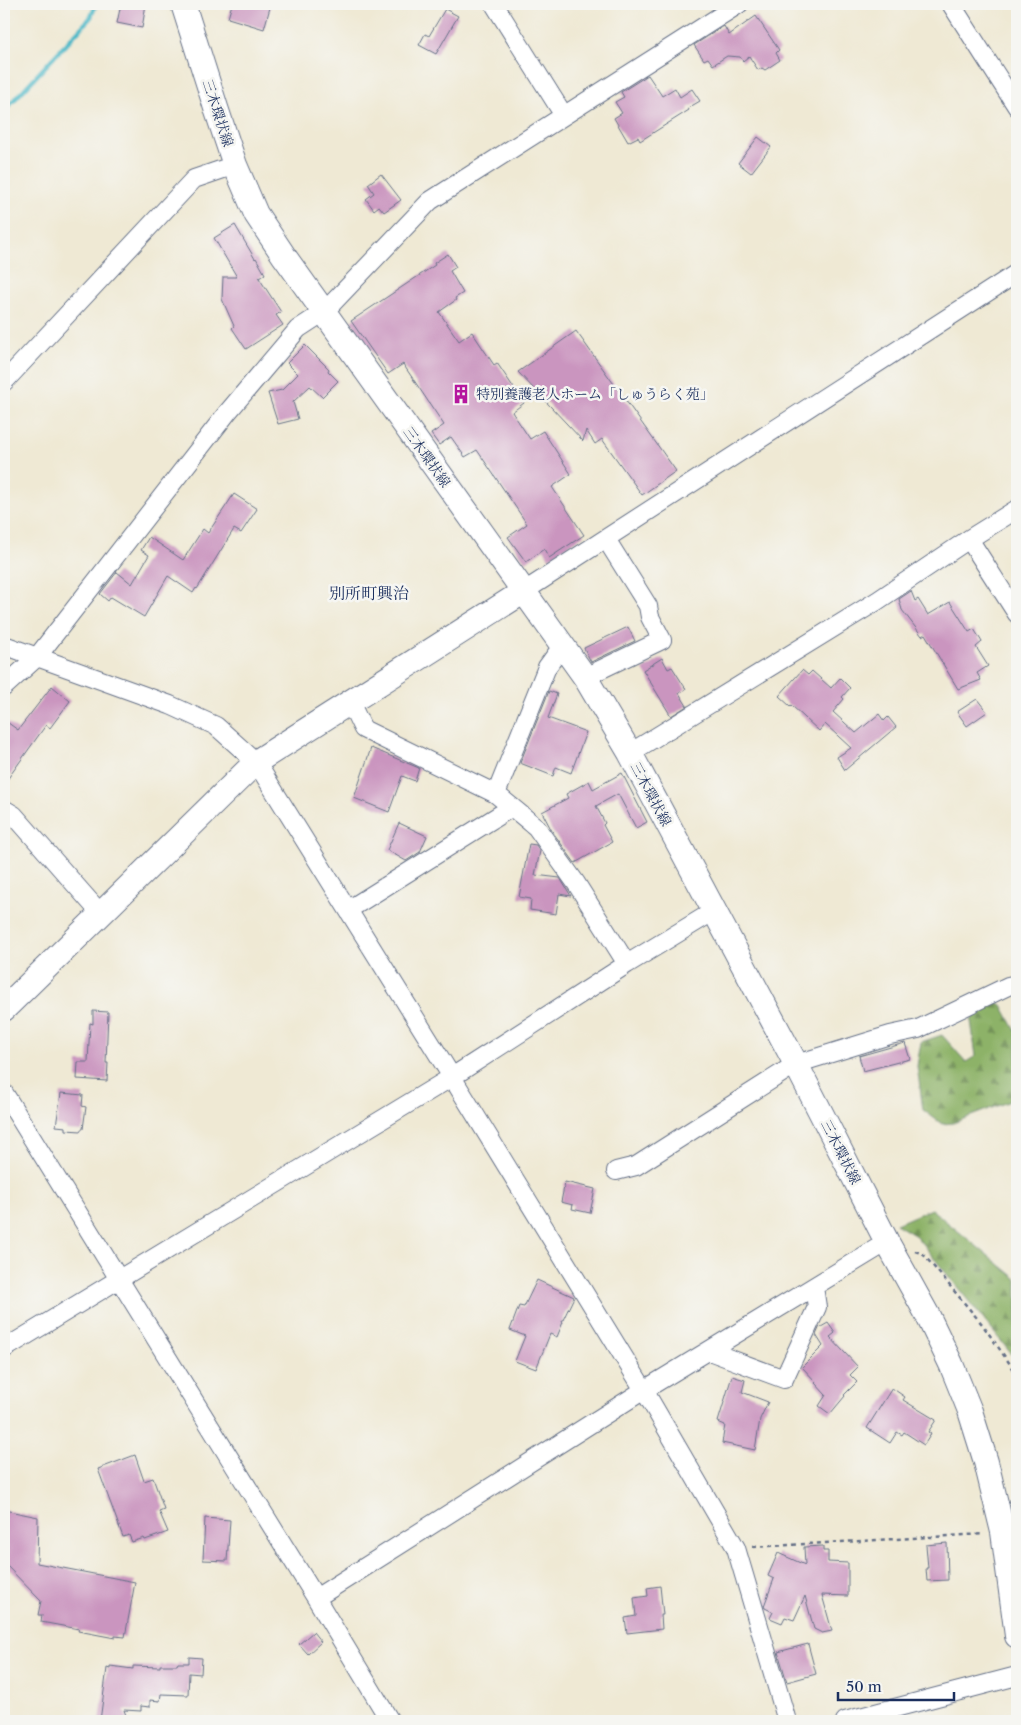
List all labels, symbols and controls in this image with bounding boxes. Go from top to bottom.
street label: 三木環状線 [199,77,237,149]
building icon: 特別養護老人ホーム「しゅうらく苑」 [450,383,472,405]
place label: 特別養護老人ホーム「しゅうらく苑」 [476,385,714,403]
street label: 三木環状線 [400,423,454,491]
district label: 別所町興治 [329,583,409,603]
street label: 三木環状線 [627,759,675,829]
street label: 三木環状線 [817,1117,865,1187]
scale bar [838,1670,955,1702]
text: 50 m [846,1677,882,1696]

